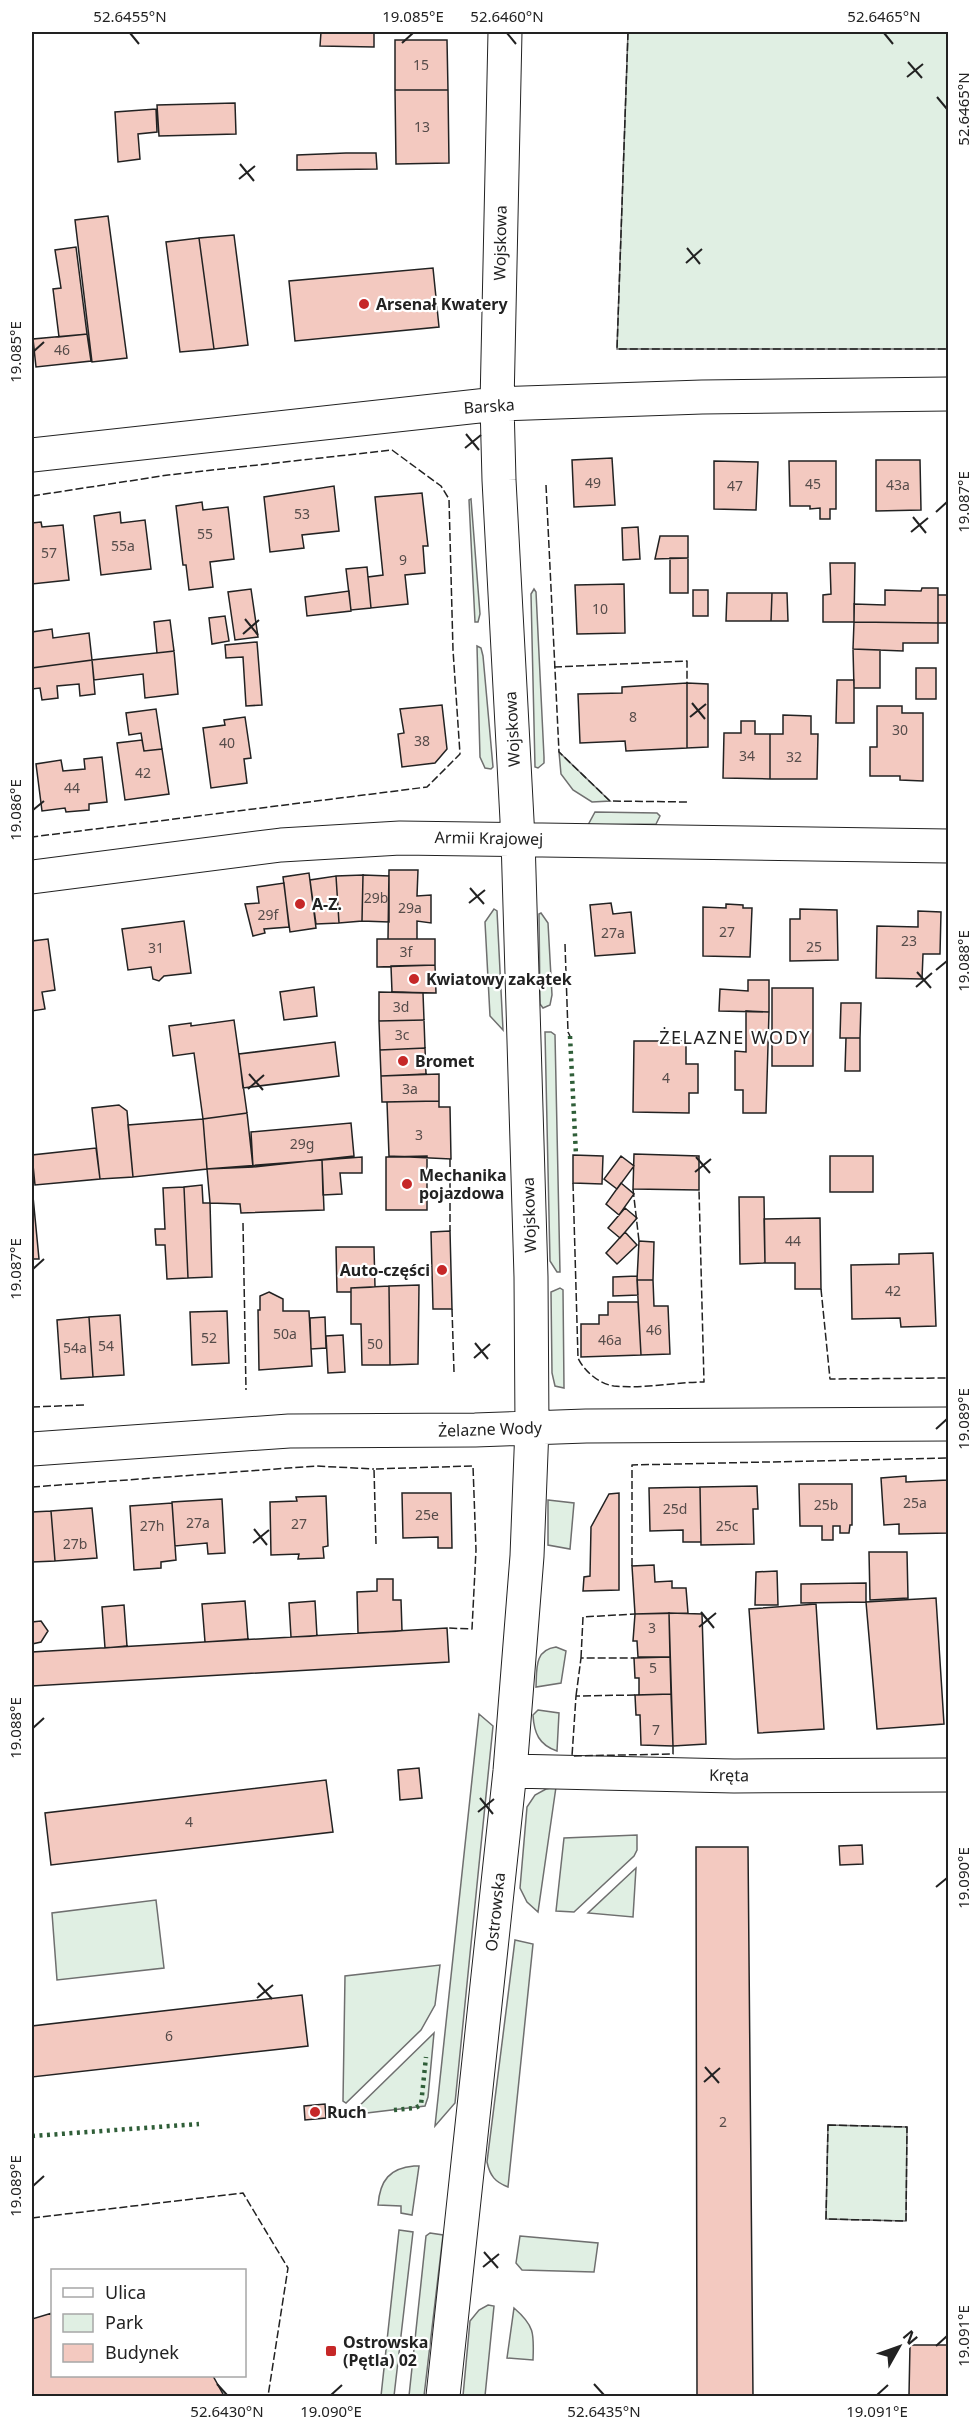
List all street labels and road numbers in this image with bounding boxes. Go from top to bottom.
street label: Wojskowa [488,205,512,281]
street label: Barska [463,393,515,419]
street label: Wojskowa [499,691,525,767]
street label: Armii Krajowej [435,826,543,850]
street label: Wojskowa [517,1177,541,1253]
street label: Żelazne Wody [438,1416,543,1442]
street label: Kręta [709,1764,749,1786]
street label: Ostrowska [480,1871,510,1953]

